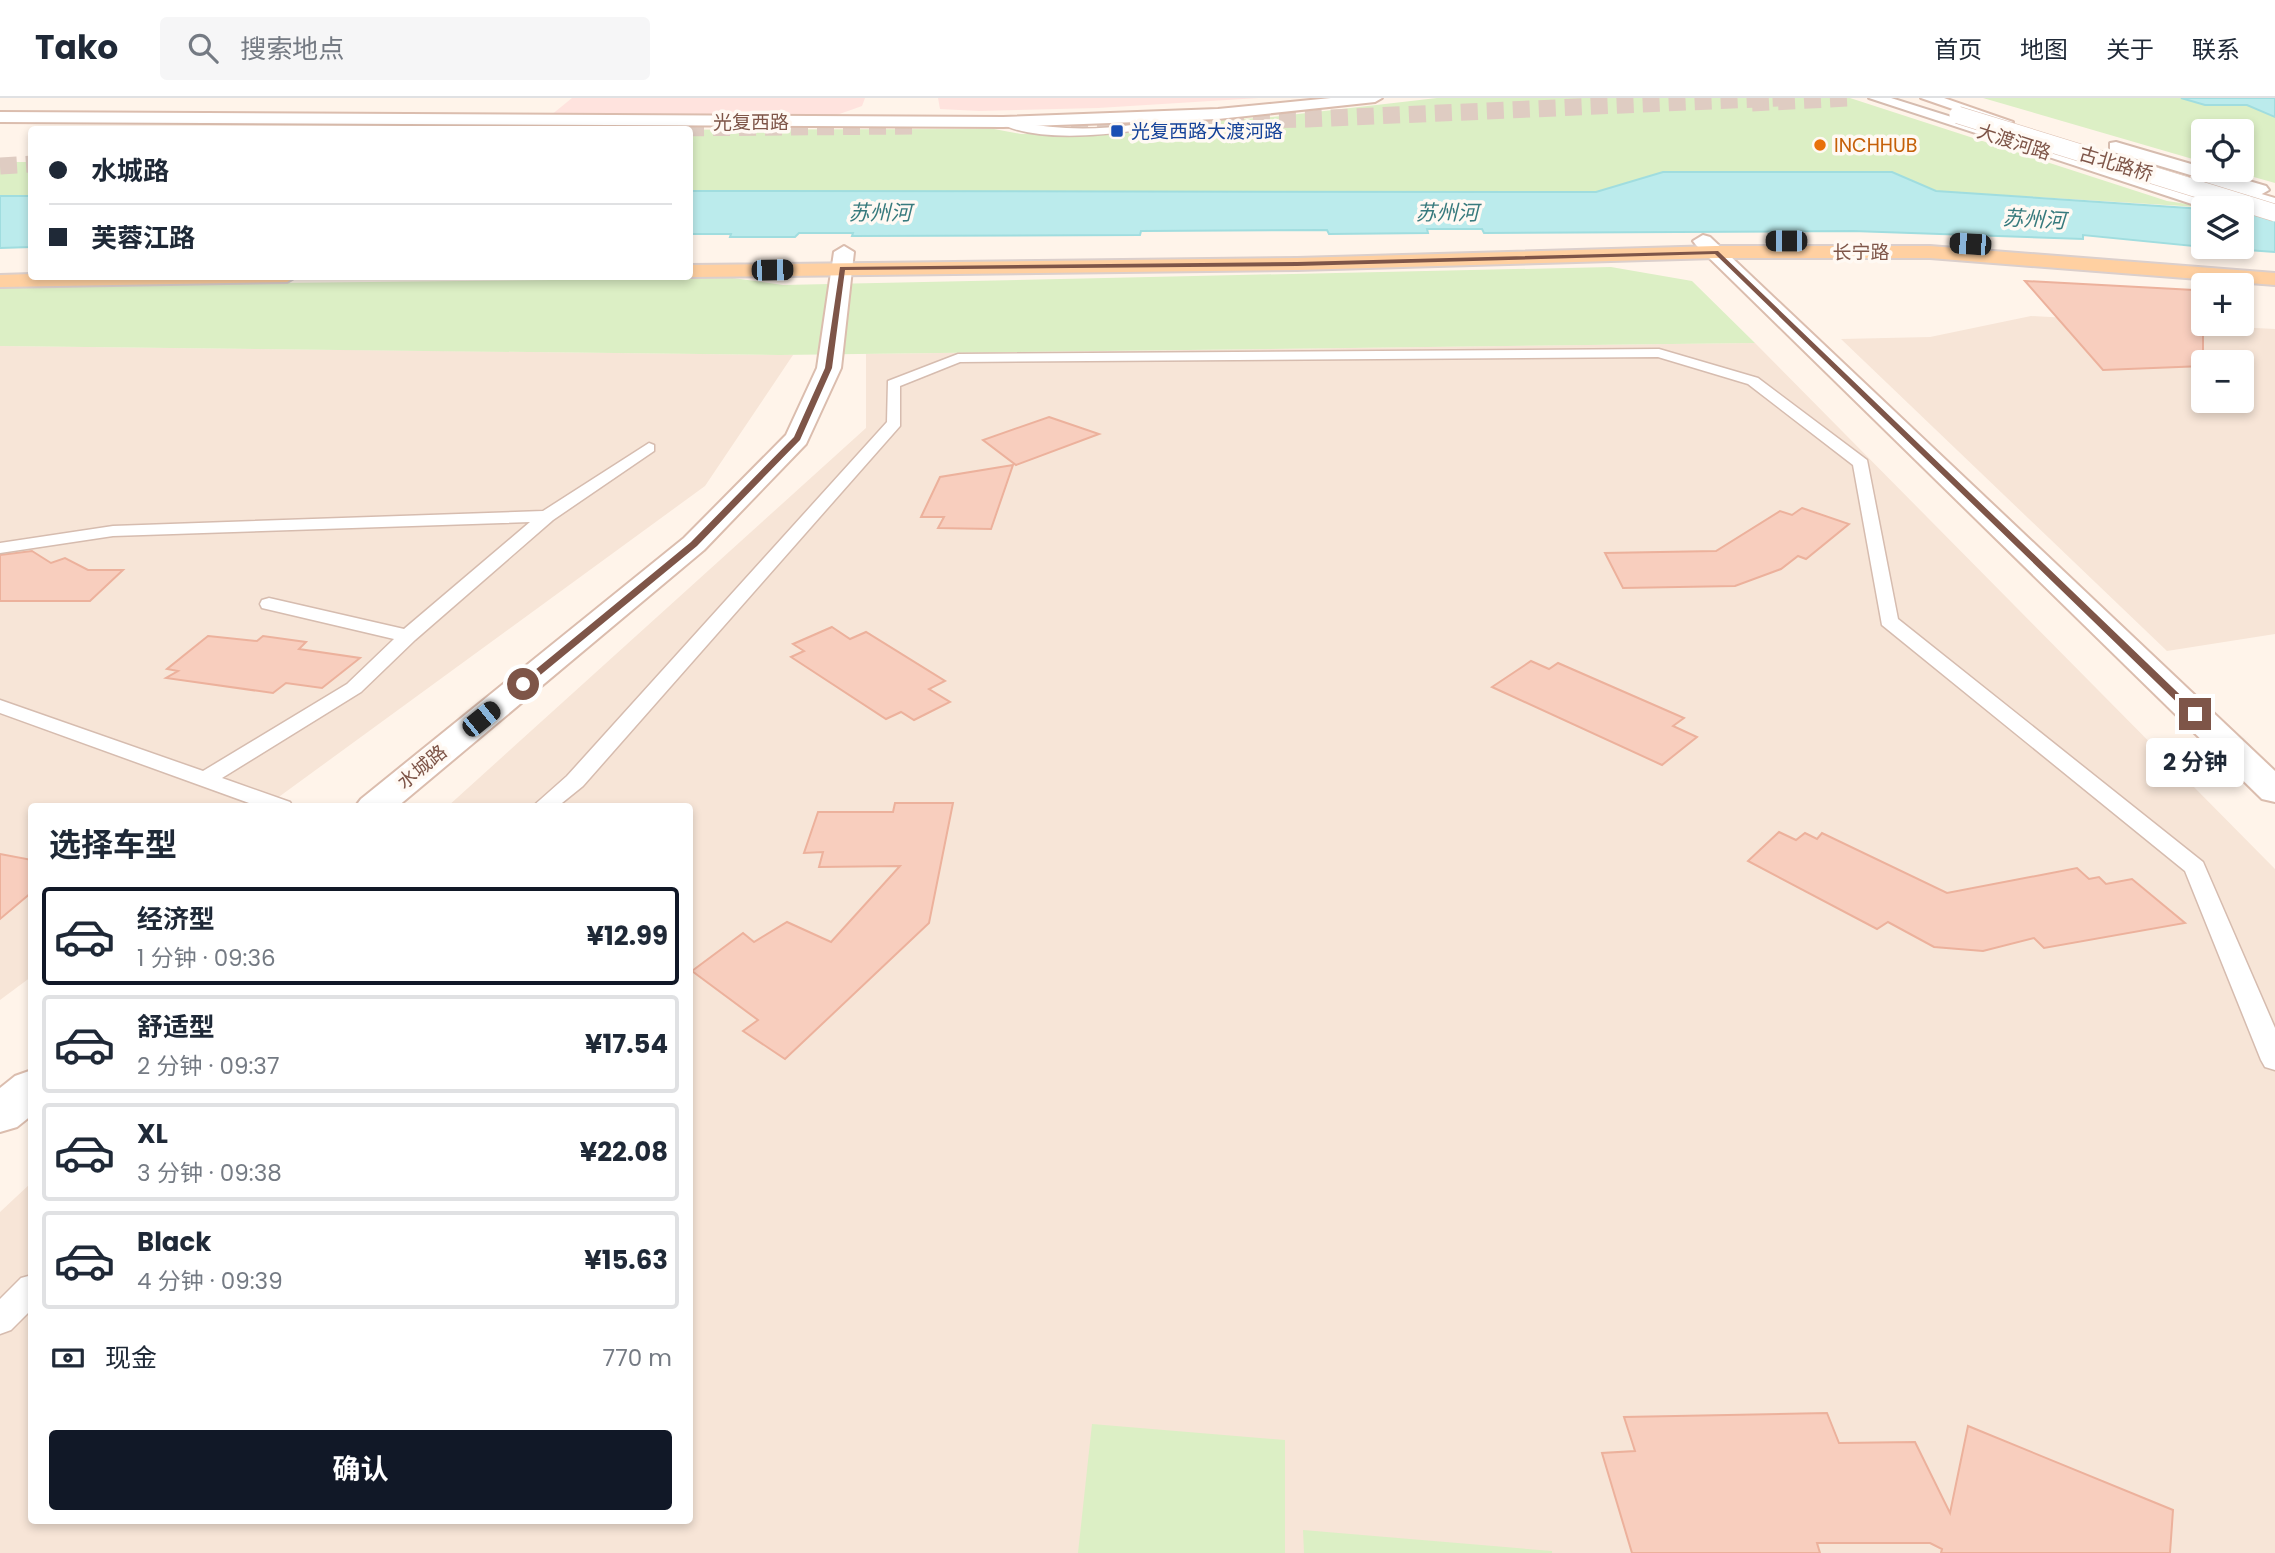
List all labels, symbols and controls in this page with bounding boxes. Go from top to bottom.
search box [160,17,650,80]
text: Tako [35,24,118,71]
icon: search [184,29,222,67]
text: 搜索地点 [240,31,344,67]
text: 首页 [1934,33,1982,66]
text: 地图 [2020,33,2068,66]
text: 关于 [2106,33,2154,66]
text: 联系 [2192,33,2240,66]
street label: 光复西路 [713,109,789,136]
street label: 大渡河路 [1974,117,2054,167]
place label: 光复西路大渡河路 [1131,118,1283,145]
map controls [2191,119,2254,413]
button: locate [2191,119,2254,182]
marker: 光复西路大渡河路 [1109,123,1125,139]
place label: INCHHUB [1834,132,1917,159]
marker: INCHHUB [1812,137,1828,153]
street label: 古北路桥 [2076,140,2156,188]
text: 水城路 [91,153,169,189]
button: layers [2191,196,2254,259]
water label: 苏州河 [849,198,915,227]
water label: 苏州河 [1416,198,1482,227]
water label: 苏州河 [2002,203,2070,235]
text: 芙蓉江路 [91,220,195,256]
car [1766,231,1808,252]
car [1949,232,1992,256]
street label: 长宁路 [1832,239,1890,266]
car [751,259,794,281]
button: + [2191,273,2254,336]
button: − [2191,350,2254,413]
route start [507,668,539,700]
car [459,698,504,740]
route end [2179,698,2211,730]
callout: 2 分钟 [2146,738,2244,788]
street label: 水城路 [391,739,453,795]
text: 2 分钟 [2163,746,2227,778]
text: 选择车型 [49,822,177,867]
text: 经济型 [137,901,215,937]
icon: car [53,905,116,968]
text: ¥12.99 [587,918,668,954]
text: 1 分钟 · 09:36 [137,942,276,974]
text: 舒适型 [137,1009,215,1045]
icon: car [53,1013,116,1076]
text: ¥17.54 [585,1026,668,1062]
text: 2 分钟 · 09:37 [137,1050,279,1082]
text: XL [137,1116,168,1152]
icon: car [53,1121,116,1184]
text: ¥22.08 [580,1134,668,1170]
text: 3 分钟 · 09:38 [137,1157,282,1189]
text: Black [137,1224,211,1260]
icon: car [53,1229,116,1292]
text: ¥15.63 [584,1242,668,1278]
text: 4 分钟 · 09:39 [137,1265,283,1297]
icon: cash [49,1339,87,1377]
text: 现金 [105,1340,157,1376]
text: 770 m [603,1342,672,1374]
button: 确认 [49,1430,672,1510]

